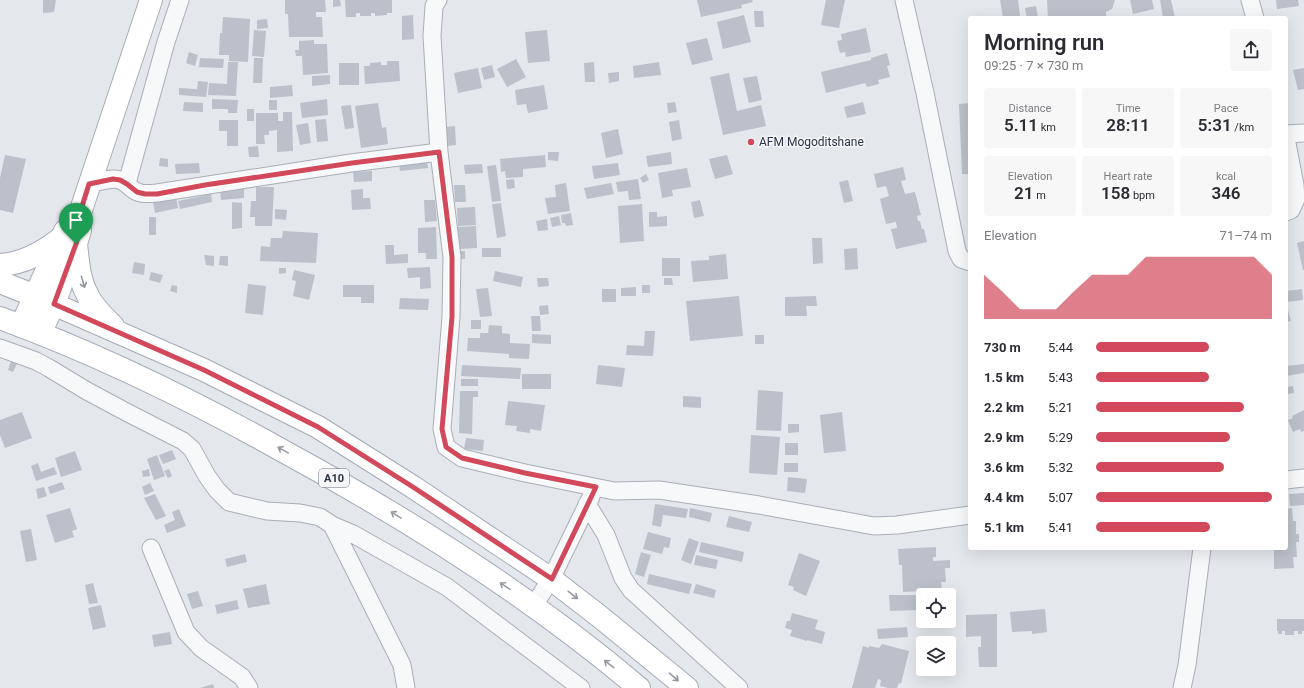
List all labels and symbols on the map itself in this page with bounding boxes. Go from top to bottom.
place label: AFM Mogoditshane [759,135,864,149]
marker: AFM Mogoditshane [746,137,756,147]
pin [59,203,93,244]
one-way arrow [80,276,87,289]
one-way arrow [277,446,289,454]
road number: A10 [319,469,349,487]
one-way arrow [390,511,402,519]
one-way arrow [500,582,511,590]
one-way arrow [567,591,578,600]
one-way arrow [603,659,614,668]
one-way arrow [669,673,679,682]

